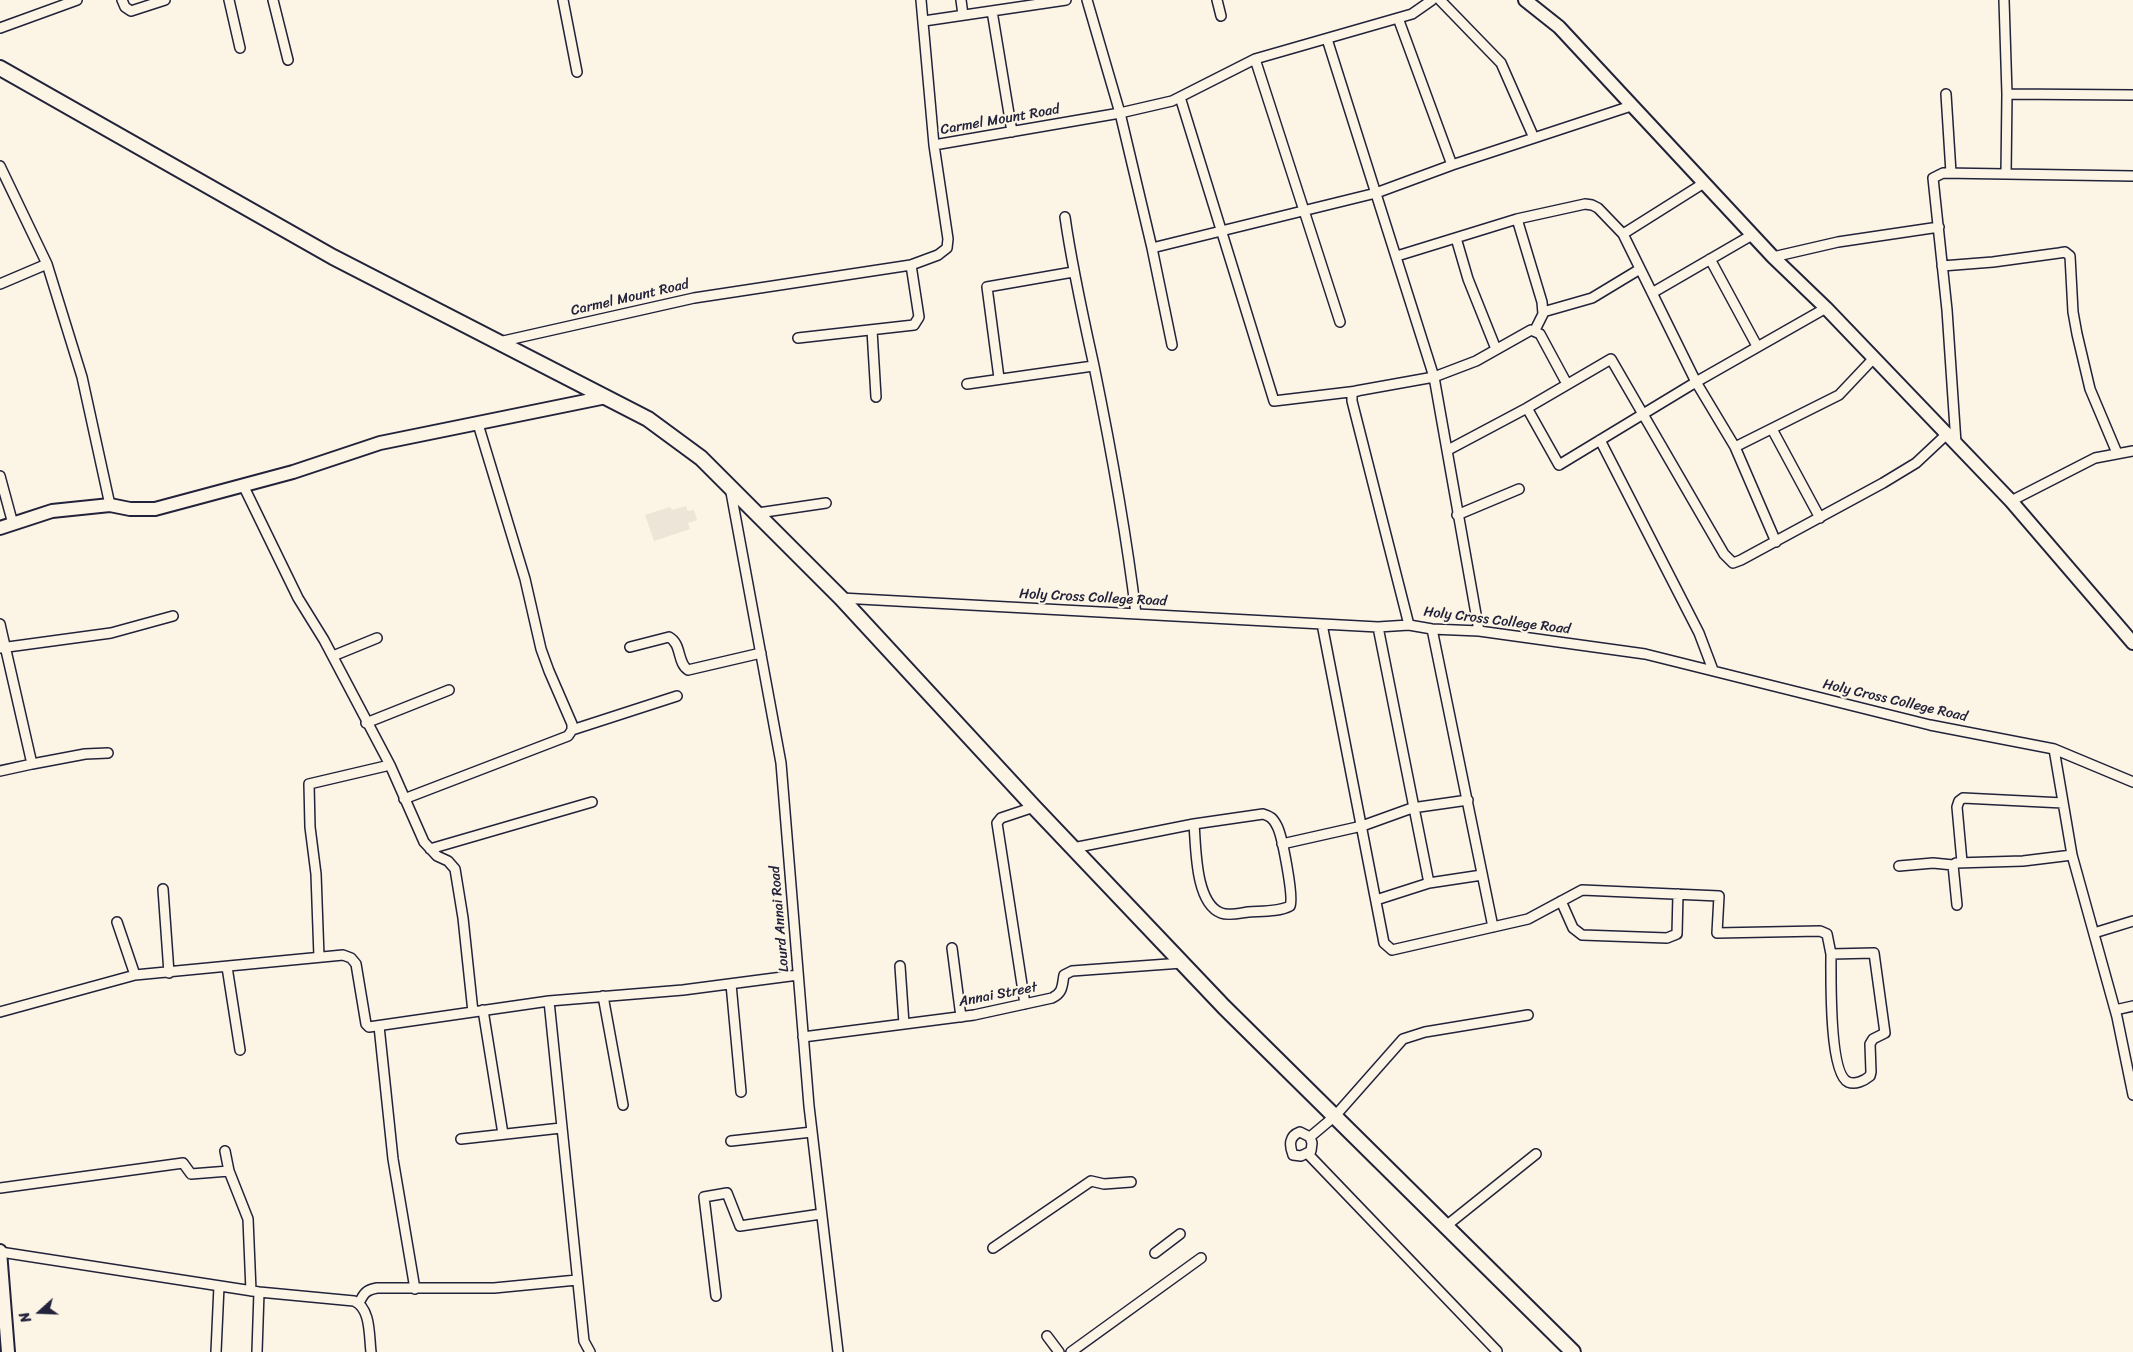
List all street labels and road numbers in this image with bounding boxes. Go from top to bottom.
street label: Carmel Mount Road [939,101,1061,139]
street label: Carmel Mount Road [569,276,691,320]
street label: Holy Cross College Road [1019,586,1167,610]
street label: Holy Cross College Road [1423,604,1571,638]
street label: Holy Cross College Road [1821,676,1969,726]
street label: Lourd Annai Road [767,865,793,973]
street label: Annai Street [957,979,1039,1011]

